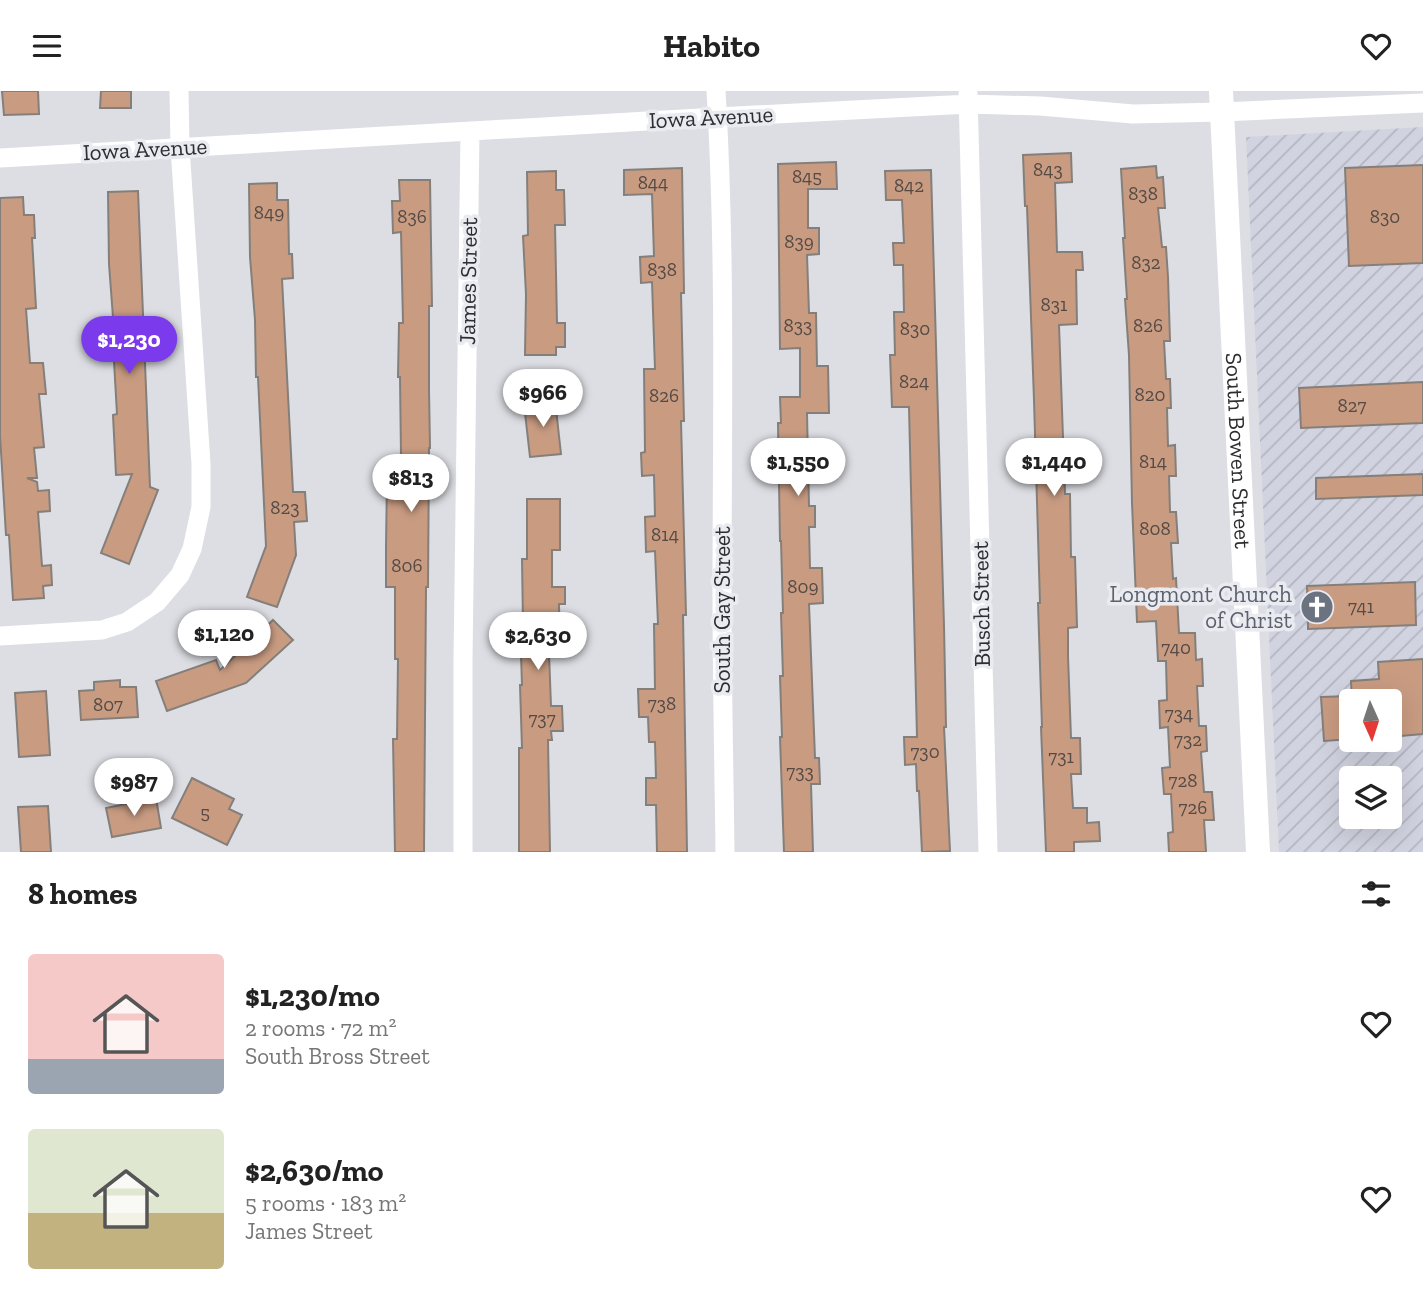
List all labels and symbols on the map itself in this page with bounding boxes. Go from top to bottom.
street label: Iowa Avenue [648,100,774,134]
street label: Iowa Avenue [82,132,208,166]
house number: 843 [1033,158,1063,181]
house number: 845 [792,165,822,188]
house number: 844 [638,171,668,194]
house number: 842 [894,174,924,197]
house number: 838 [1128,182,1158,205]
house number: 849 [254,201,284,224]
house number: 836 [397,205,427,228]
house number: 830 [1370,205,1400,228]
street label: James Street [453,217,483,345]
house number: 839 [784,230,814,253]
house number: 832 [1131,251,1161,274]
house number: 838 [647,258,677,281]
house number: 831 [1041,293,1067,316]
house number: 833 [784,314,812,337]
house number: 826 [1133,314,1163,337]
pin: $1,230 [72,317,186,376]
house number: 830 [900,317,930,340]
street label: South Bowen Street [1220,352,1257,550]
pin: $966 [502,369,584,429]
house number: 824 [899,370,929,393]
house number: 820 [1135,383,1166,406]
house number: 826 [649,384,679,407]
house number: 827 [1338,394,1367,417]
pin: $1,550 [741,439,855,498]
pin: $1,440 [997,439,1111,498]
house number: 814 [1139,450,1167,473]
pin: $813 [370,455,452,514]
house number: 823 [270,496,300,519]
house number: 808 [1139,517,1171,540]
house number: 814 [651,523,679,546]
street label: South Gay Street [708,526,736,693]
street label: Busch Street [966,540,996,667]
house number: 806 [391,554,423,577]
house number: 809 [787,575,819,598]
place label: Longmont Church of Christ [1109,580,1292,634]
church icon: Longmont Church of Christ [1298,588,1336,626]
house number: 741 [1348,595,1374,618]
pin: $1,120 [167,611,281,670]
pin: $2,630 [481,613,595,672]
house number: 740 [1161,636,1191,659]
north arrow [1339,689,1402,753]
house number: 738 [648,692,676,715]
house number: 807 [93,693,123,716]
house number: 734 [1165,702,1193,725]
house number: 737 [528,707,556,730]
house number: 732 [1174,728,1202,751]
house number: 730 [910,740,940,763]
house number: 731 [1048,745,1074,768]
pin: $987 [93,759,175,818]
house number: 733 [786,760,814,783]
house number: 728 [1169,769,1197,792]
house number: 726 [1179,796,1207,819]
house number: 5 [200,801,210,824]

